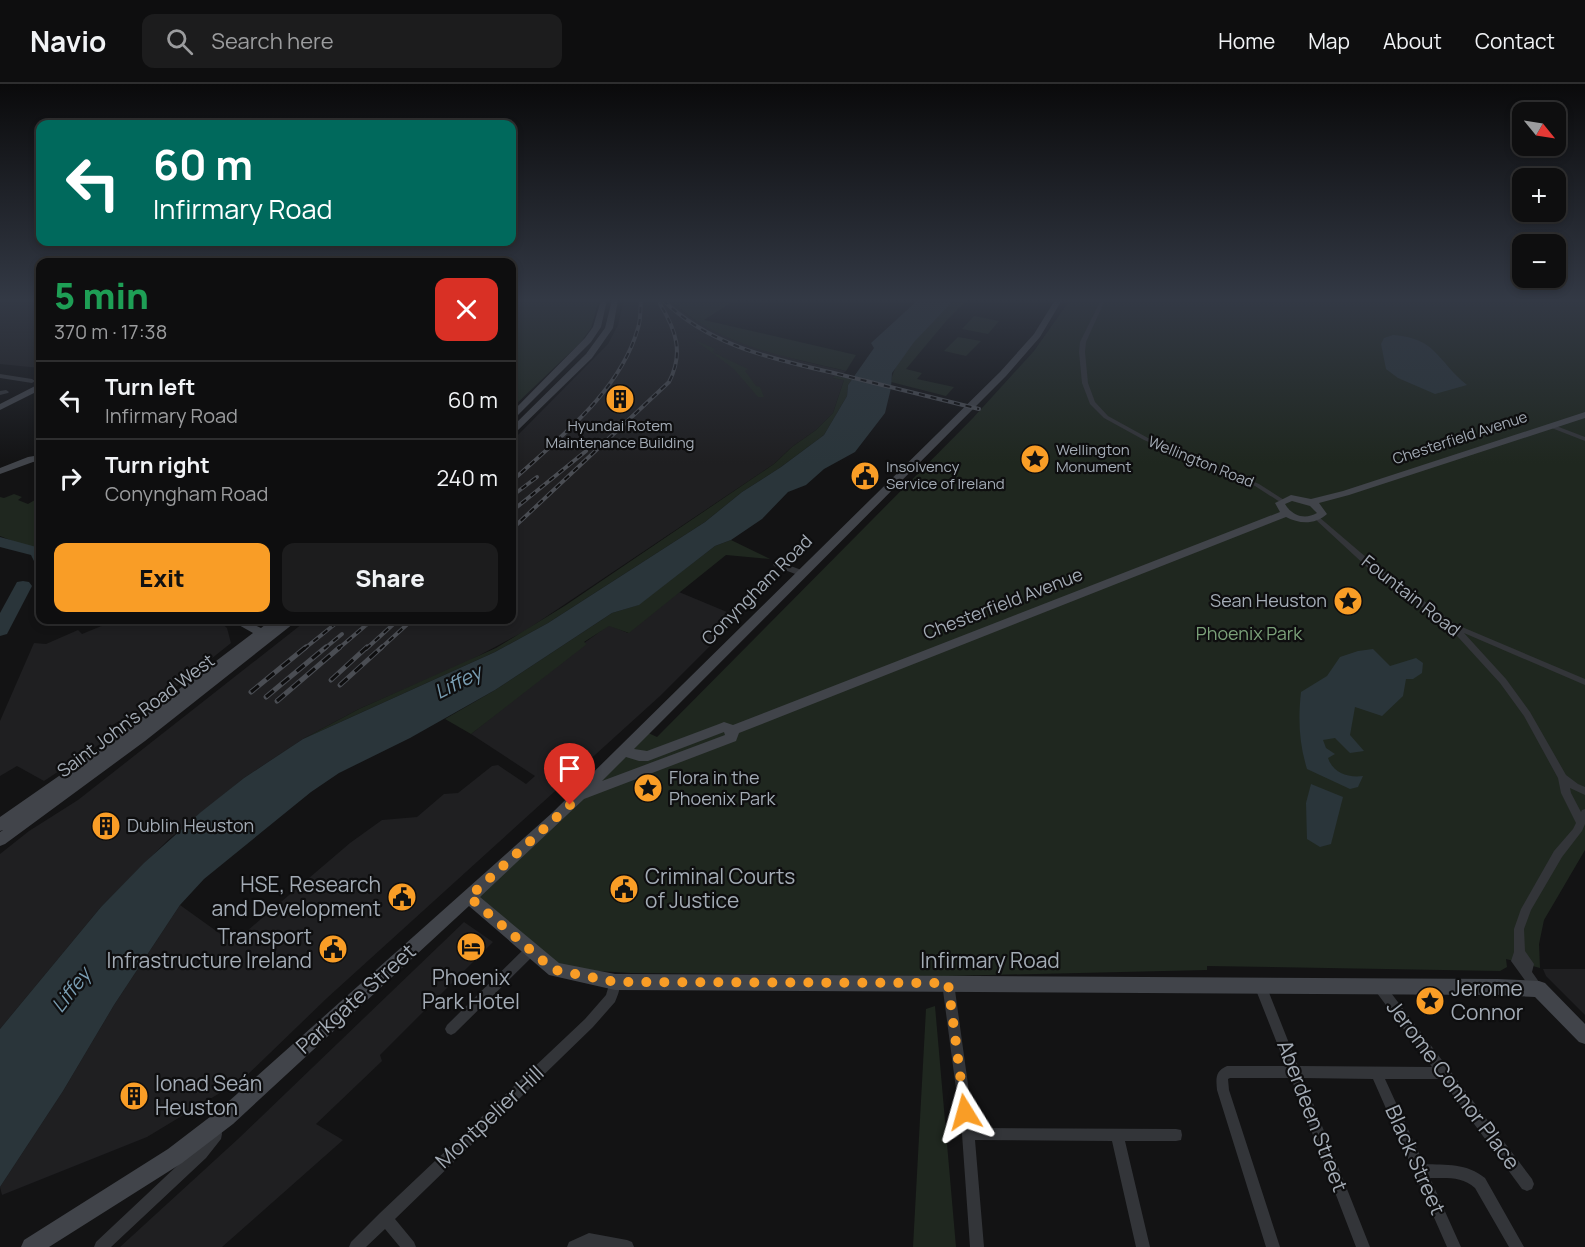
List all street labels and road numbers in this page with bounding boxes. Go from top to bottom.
street label: Chesterfield Avenue [1390,406,1530,469]
street label: Wellington Road [1145,431,1257,492]
street label: Conyngham Road [696,529,817,650]
street label: Fountain Road [1357,549,1466,641]
street label: Chesterfield Avenue [920,562,1086,645]
street label: Saint John's Road West [52,648,219,782]
street label: Parkgate Street [289,937,421,1060]
street label: Infirmary Road [920,946,1060,974]
street label: Jerome Connor Place [1381,994,1527,1175]
street label: Aberdeen Street [1271,1036,1355,1196]
street label: Montpelier Hill [429,1059,550,1174]
street label: Black Street [1379,1100,1453,1219]

